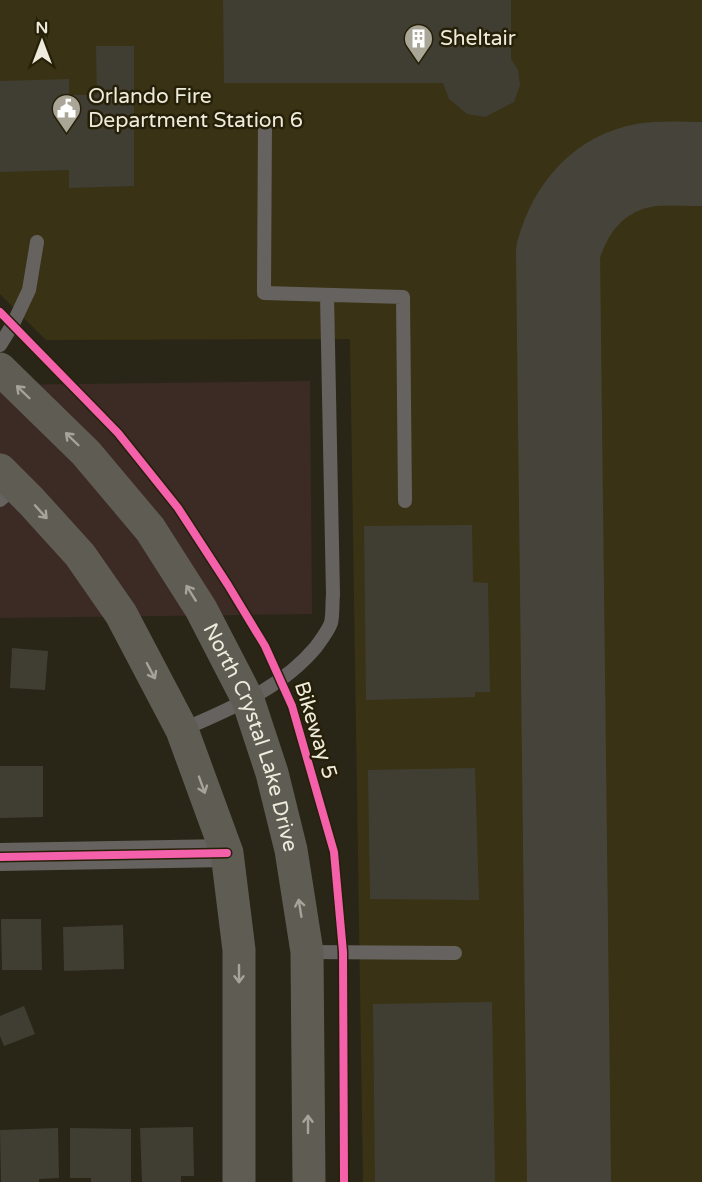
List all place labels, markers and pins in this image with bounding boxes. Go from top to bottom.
building icon: Sheltair [403,22,435,64]
place label: Sheltair [440,26,516,51]
place label: Orlando Fire Department Station 6 [88,84,303,133]
public building icon: Orlando Fire Department Station 6 [51,92,83,134]

